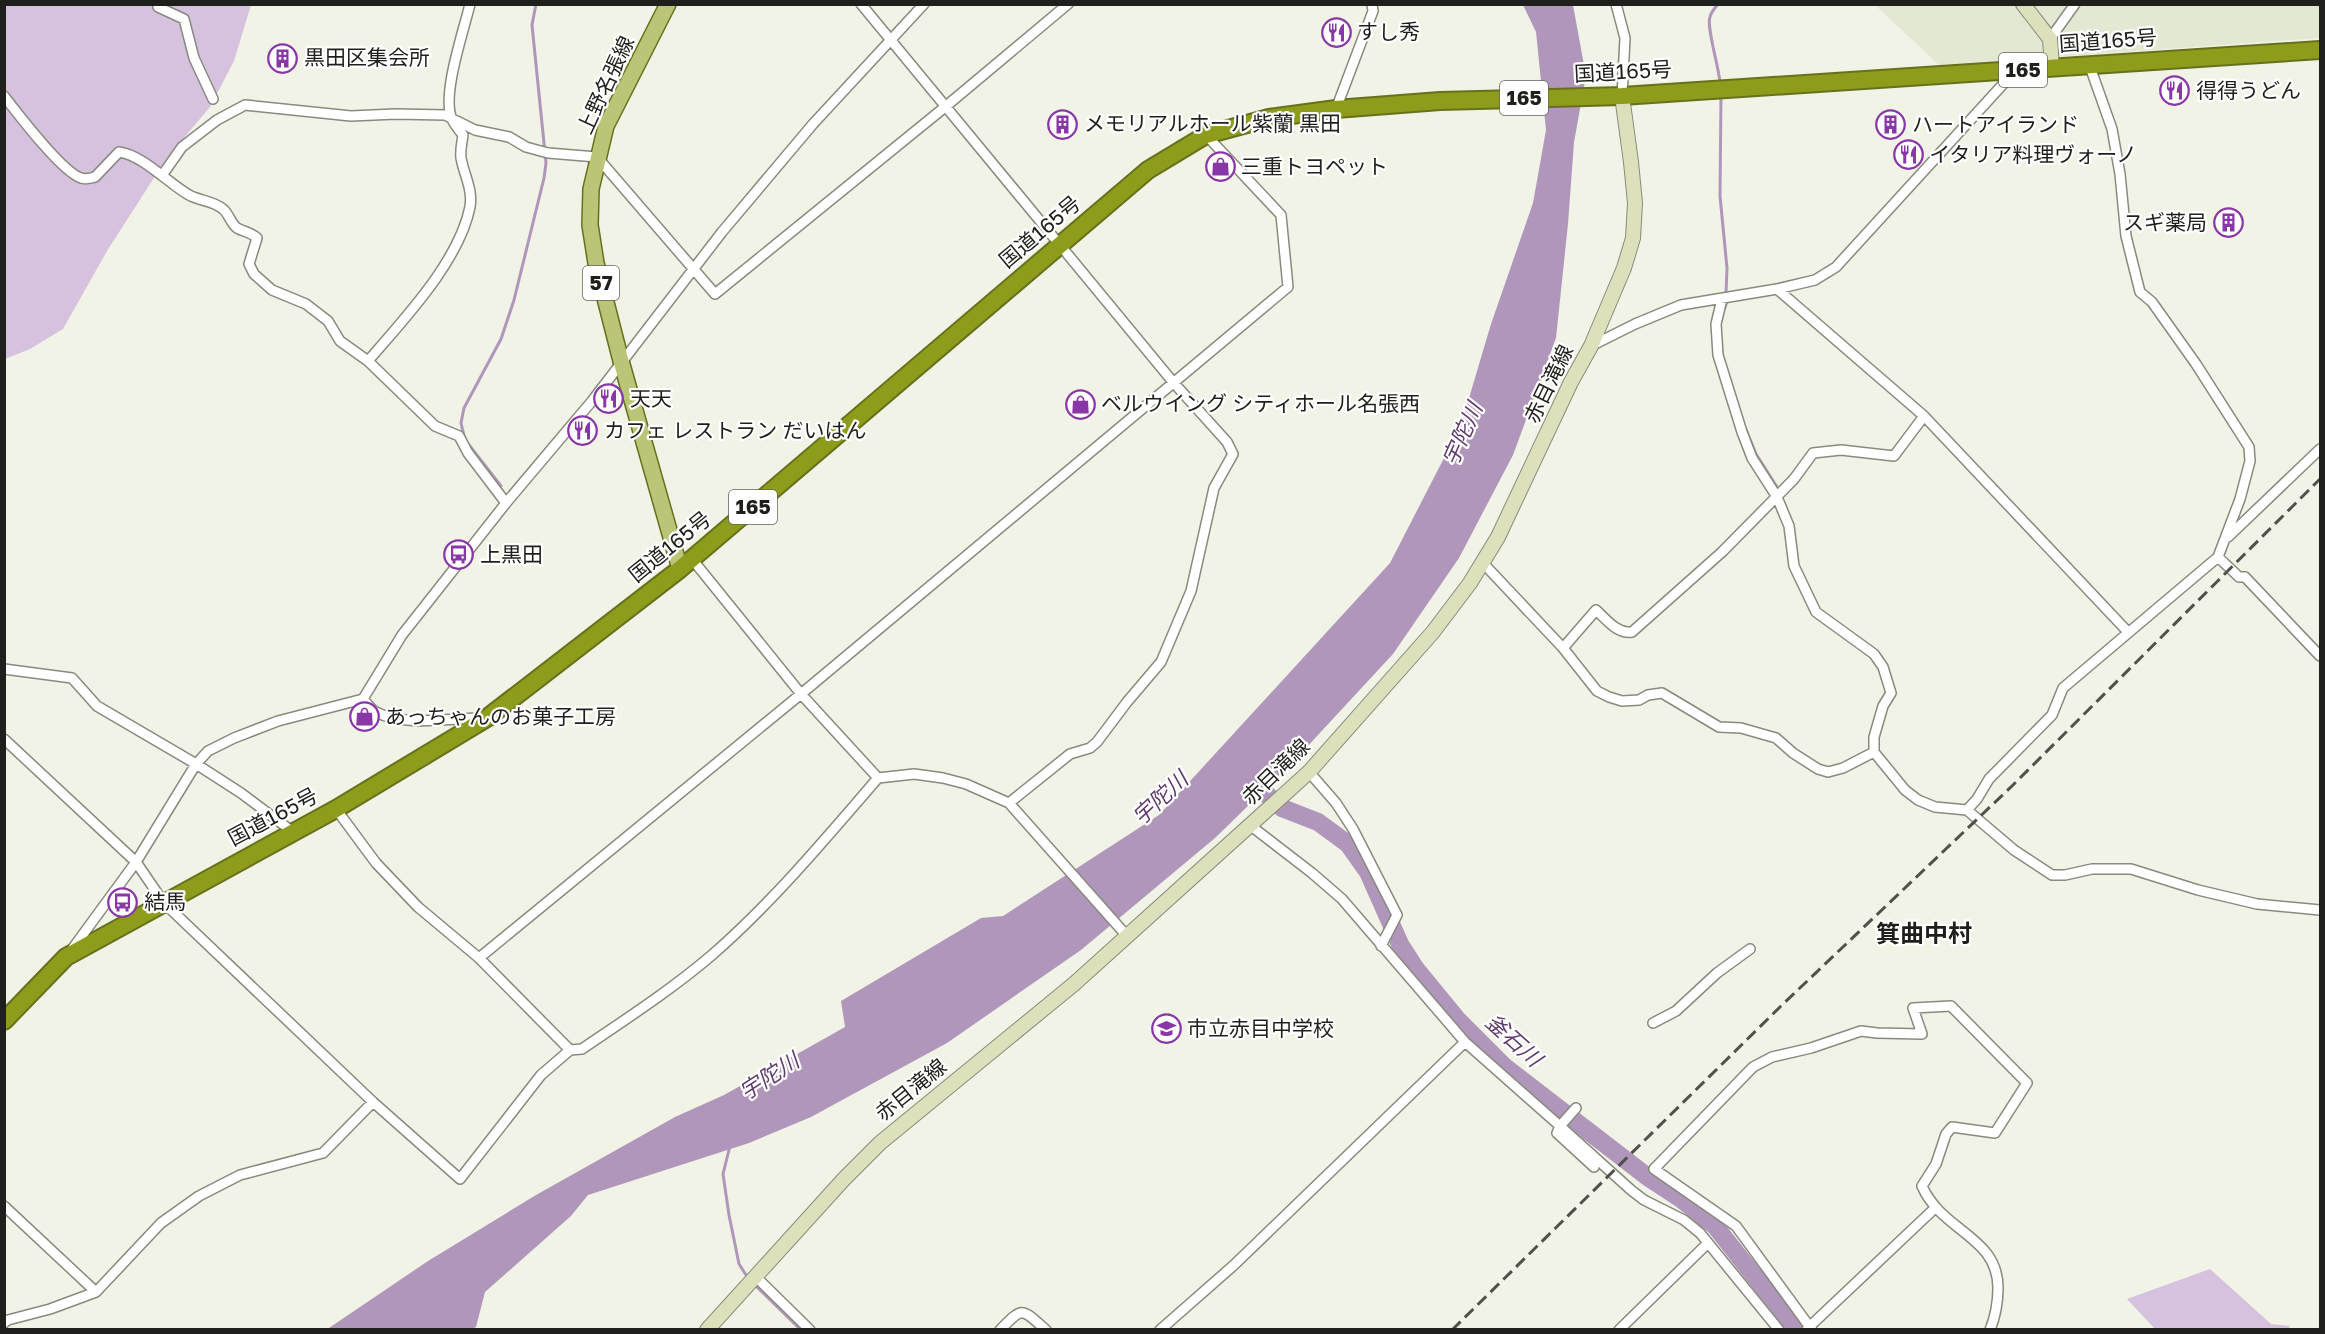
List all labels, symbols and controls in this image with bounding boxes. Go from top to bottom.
restaurant icon: すし秀 [1320,16,1352,48]
place label: すし秀 [1357,18,1420,44]
street label: 国道165号 [2058,24,2158,56]
street label: 上野名張線 [571,32,639,138]
building icon: 黒田区集会所 [267,42,299,74]
place label: 黒田区集会所 [304,44,430,70]
road number: 165 [1999,53,2047,87]
street label: 国道165号 [1573,55,1673,87]
restaurant icon: 得得うどん [2159,75,2191,107]
place label: 得得うどん [2196,77,2301,103]
road number: 165 [1500,81,1548,115]
building icon: メモリアルホール紫蘭 黒田 [1047,108,1079,140]
building icon: ハートアイランド [1875,109,1907,141]
place label: メモリアルホール紫蘭 黒田 [1084,110,1341,136]
place label: ハートアイランド [1912,111,2079,137]
restaurant icon: イタリア料理ヴォーノ [1892,139,1924,171]
place label: イタリア料理ヴォーノ [1929,141,2137,167]
shop icon: 三重トヨペット [1204,151,1236,183]
place label: 三重トヨペット [1241,153,1388,179]
street label: 国道165号 [993,190,1085,273]
building icon: スギ薬局 [2212,207,2244,239]
place label: スギ薬局 [2123,209,2207,235]
road number: 57 [583,266,619,300]
street label: 赤目滝線 [1518,340,1578,427]
restaurant icon: 天天 [593,383,625,415]
place label: 天天 [630,385,672,411]
shop icon: ベルウイング シティホール名張西 [1064,388,1096,420]
place label: ベルウイング シティホール名張西 [1101,390,1420,416]
water label: 宇陀川 [1436,396,1488,469]
restaurant icon: カフェ レストラン だいはん [567,415,599,447]
place label: カフェ レストラン だいはん [604,417,867,443]
road number: 165 [729,490,777,524]
street label: 国道165号 [623,505,716,587]
bus stop icon: 上黒田 [443,539,475,571]
place label: 上黒田 [480,541,543,567]
shop icon: あっちゃんのお菓子工房 [348,701,380,733]
place label: あっちゃんのお菓子工房 [385,703,616,729]
street label: 赤目滝線 [1236,733,1315,810]
water label: 宇陀川 [1126,764,1194,830]
street label: 国道165号 [223,782,322,851]
bus stop icon: 結馬 [107,886,139,918]
place label: 結馬 [144,888,186,914]
district label: 箕曲中村 [1876,918,1972,947]
water label: 釜石川 [1481,1008,1549,1073]
school or university icon: 市立赤目中学校 [1150,1013,1182,1045]
place label: 市立赤目中学校 [1187,1015,1334,1041]
water label: 宇陀川 [734,1045,805,1105]
street label: 赤目滝線 [870,1053,951,1126]

